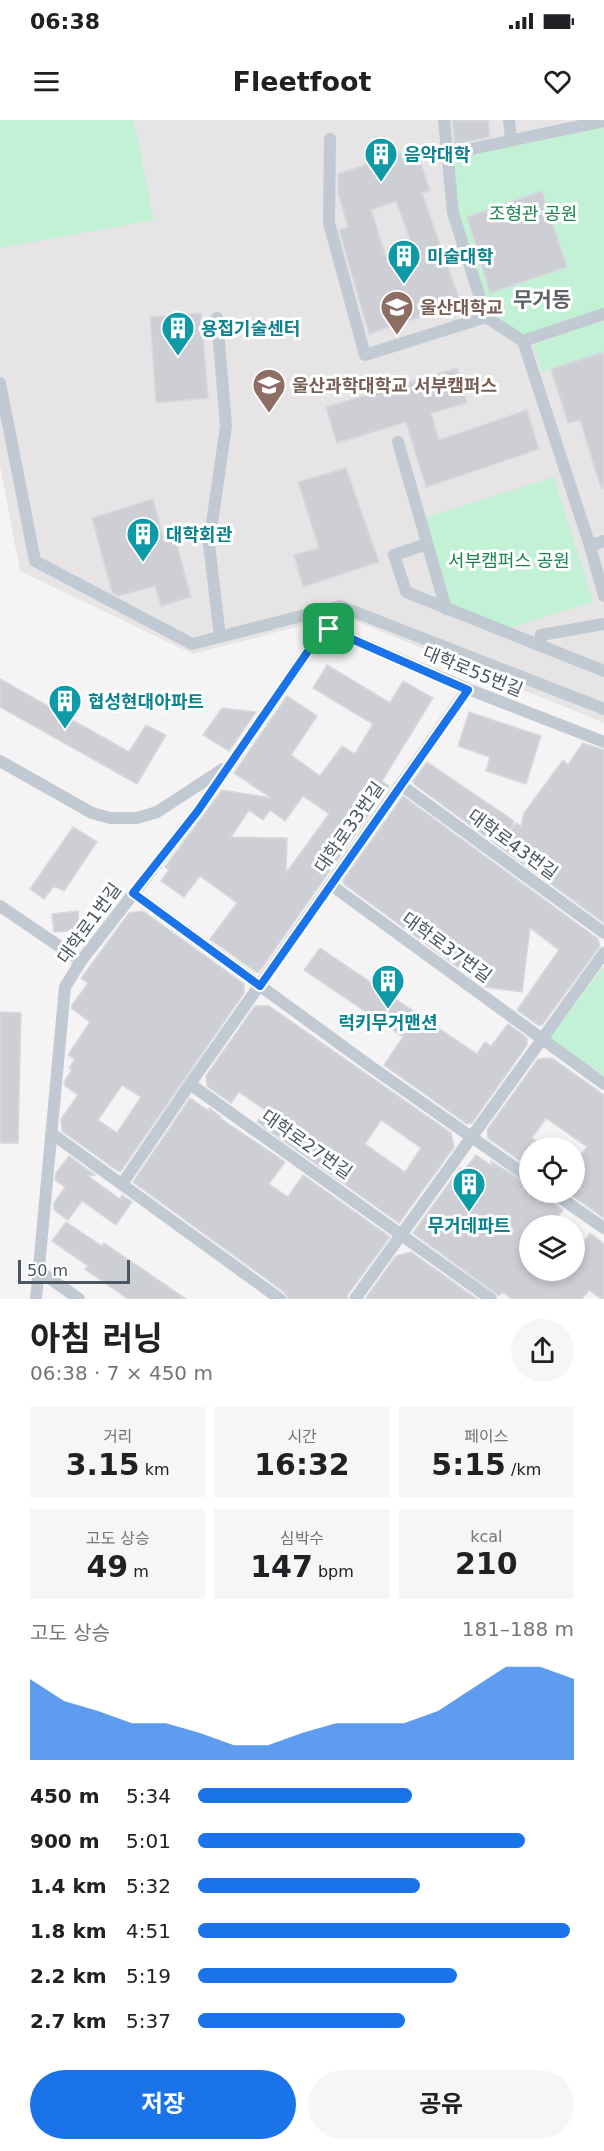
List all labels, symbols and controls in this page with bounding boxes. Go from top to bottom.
text: 06:38 [30,9,100,34]
icon: menu [30,65,63,98]
icon: heart [541,65,574,98]
text: Fleetfoot [233,66,371,97]
building icon: 음악대학 [363,136,399,183]
place label: 음악대학 [404,144,471,165]
park label: 조형관 공원 [489,203,577,224]
building icon: 미술대학 [386,238,422,285]
place label: 미술대학 [427,246,494,267]
district label: 무거동 [513,288,571,312]
school or university icon: 울산대학교 [379,289,415,336]
place label: 울산대학교 [420,297,503,318]
building icon: 용접기술센터 [160,310,196,357]
place label: 용접기술센터 [201,318,300,339]
school or university icon: 울산과학대학교 서부캠퍼스 [251,367,287,414]
place label: 울산과학대학교 서부캠퍼스 [292,375,497,396]
building icon: 대학회관 [125,516,161,563]
place label: 대학회관 [166,524,233,545]
park label: 서부캠퍼스 공원 [448,550,570,571]
pin [303,603,354,654]
icon: arrive [312,612,345,645]
street label: 대학로55번길 [420,641,526,701]
building icon: 협성현대아파트 [47,683,83,730]
place label: 협성현대아파트 [88,691,204,712]
street label: 대학로33번길 [310,778,388,876]
street label: 대학로43번길 [464,804,562,884]
street label: 대학로1번길 [53,879,125,967]
street label: 대학로37번길 [398,907,496,987]
building icon: 럭키무거맨션 [370,963,406,1010]
place label: 럭키무거맨션 [338,1012,438,1033]
street label: 대학로27번길 [258,1105,356,1183]
map controls [519,1137,585,1281]
button: locate [519,1137,585,1203]
building icon: 무거데파트 [451,1166,487,1213]
place label: 무거데파트 [428,1215,510,1236]
button: layers [519,1215,585,1281]
scale bar [18,1257,130,1284]
text: 50 m [27,1261,68,1280]
text: 아침 러닝 [30,1319,163,1358]
button: share [511,1319,574,1382]
text: 06:38 · 7 × 450 m [30,1361,213,1385]
text: 거리 [103,1427,132,1446]
text: 시간 [287,1427,317,1446]
text: 페이스 [464,1427,508,1446]
text: 3.15 [66,1447,140,1482]
text: 16:32 [254,1447,350,1482]
text: 5:15 [431,1447,506,1482]
text: km [140,1460,170,1479]
text: /km [506,1460,541,1479]
text: kcal [470,1527,502,1546]
text: 고도 상승 [86,1529,150,1548]
text: 심박수 [280,1529,324,1548]
text: 210 [455,1546,518,1581]
text: 49 [86,1549,128,1584]
text: 147 [250,1549,313,1584]
text: m [128,1562,149,1581]
text: bpm [313,1562,354,1581]
text: 181–188 m [462,1617,574,1641]
text: 고도 상승 [30,1621,110,1645]
text: 450 m [30,1784,100,1808]
text: 5:34 [126,1784,171,1808]
text: 900 m [30,1829,100,1853]
text: 5:01 [126,1829,171,1853]
text: 1.4 km [30,1874,107,1898]
text: 5:32 [126,1874,171,1898]
text: 1.8 km [30,1919,107,1943]
text: 4:51 [126,1919,171,1943]
text: 2.2 km [30,1964,107,1988]
text: 5:19 [126,1964,171,1988]
text: 2.7 km [30,2009,107,2033]
text: 5:37 [126,2009,171,2033]
button: 저장 [30,2070,296,2139]
button: 공유 [308,2070,574,2139]

